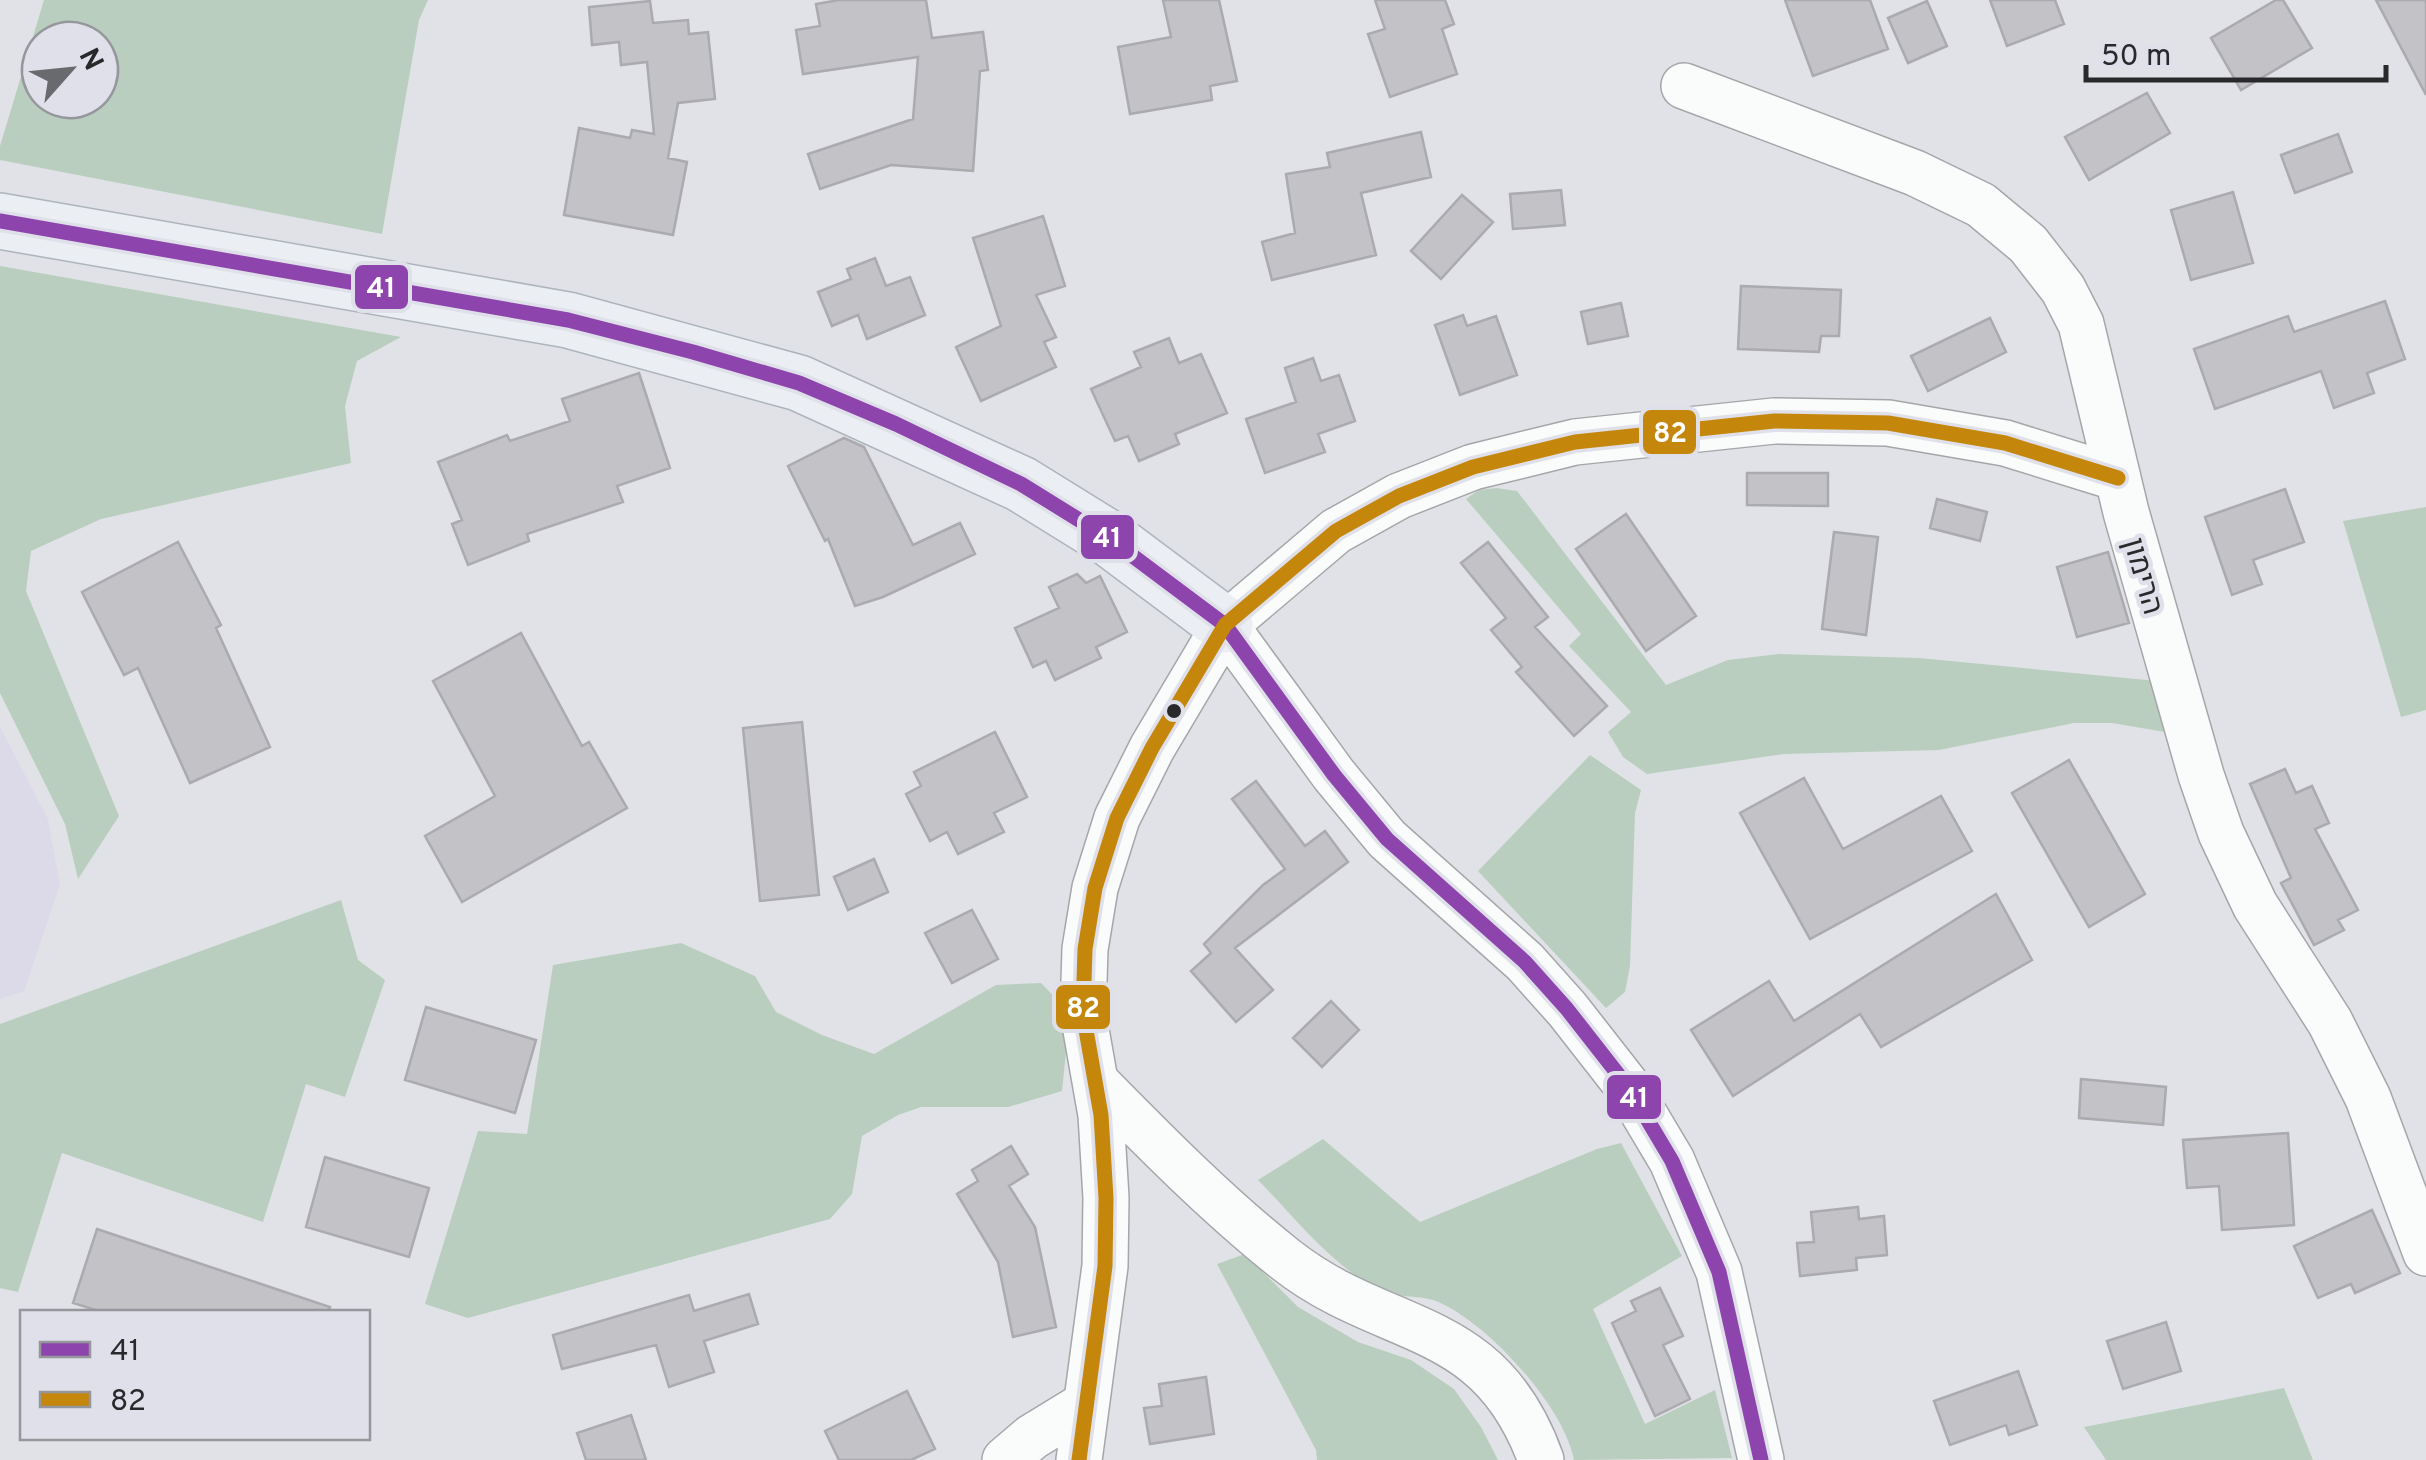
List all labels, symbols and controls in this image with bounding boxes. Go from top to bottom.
north arrow [20,20,120,120]
scale bar [2086,20,2386,82]
text: 50 m [2101,39,2171,76]
text: N [69,43,110,77]
line badge: 41 [353,263,410,311]
text: 41 [366,272,396,308]
line badge: 82 [1641,408,1698,456]
text: 82 [1653,417,1687,453]
line badge: 41 [1079,513,1136,561]
text: 41 [1092,522,1122,558]
street label: הרימון [2113,534,2170,619]
unlabelled marker [1164,701,1184,721]
line badge: 82 [1054,983,1112,1031]
text: 82 [1066,992,1100,1028]
line badge: 41 [1605,1073,1663,1121]
text: 41 [1619,1082,1649,1118]
legend [20,1310,370,1440]
text: 41 [110,1334,140,1371]
text: 82 [110,1384,146,1421]

